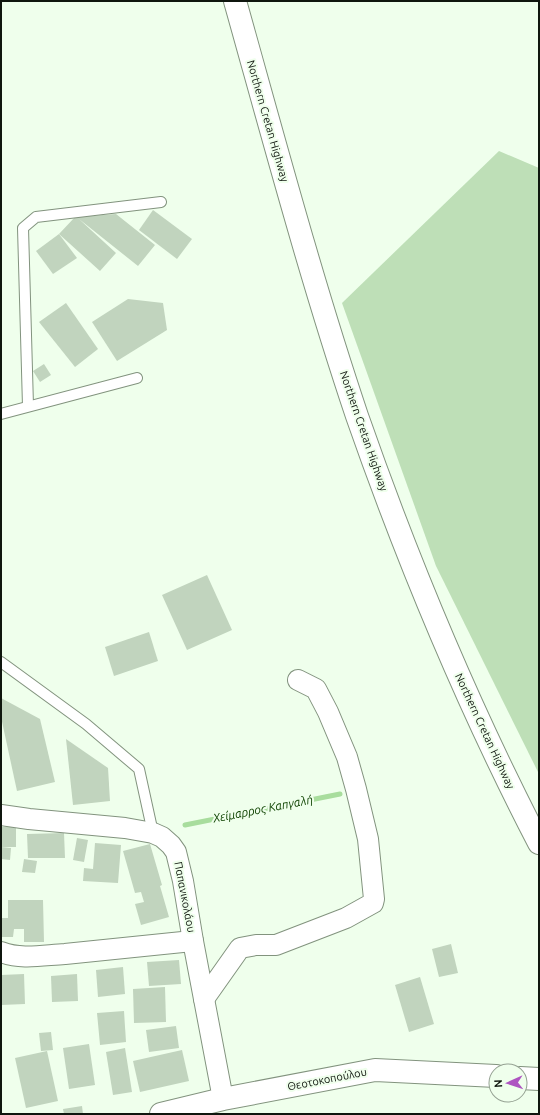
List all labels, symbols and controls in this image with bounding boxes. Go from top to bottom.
street label: Northern Cretan Highway [245,59,291,184]
street label: Northern Cretan Highway [338,369,390,493]
street label: Northern Cretan Highway [453,671,517,791]
water label: Χείμαρρος Καπγαλή [211,792,314,826]
street label: Παπανικολάου [172,861,198,933]
north arrow [488,1063,528,1103]
street label: Θεοτοκοπούλου [286,1065,368,1093]
text: N [492,1079,504,1088]

